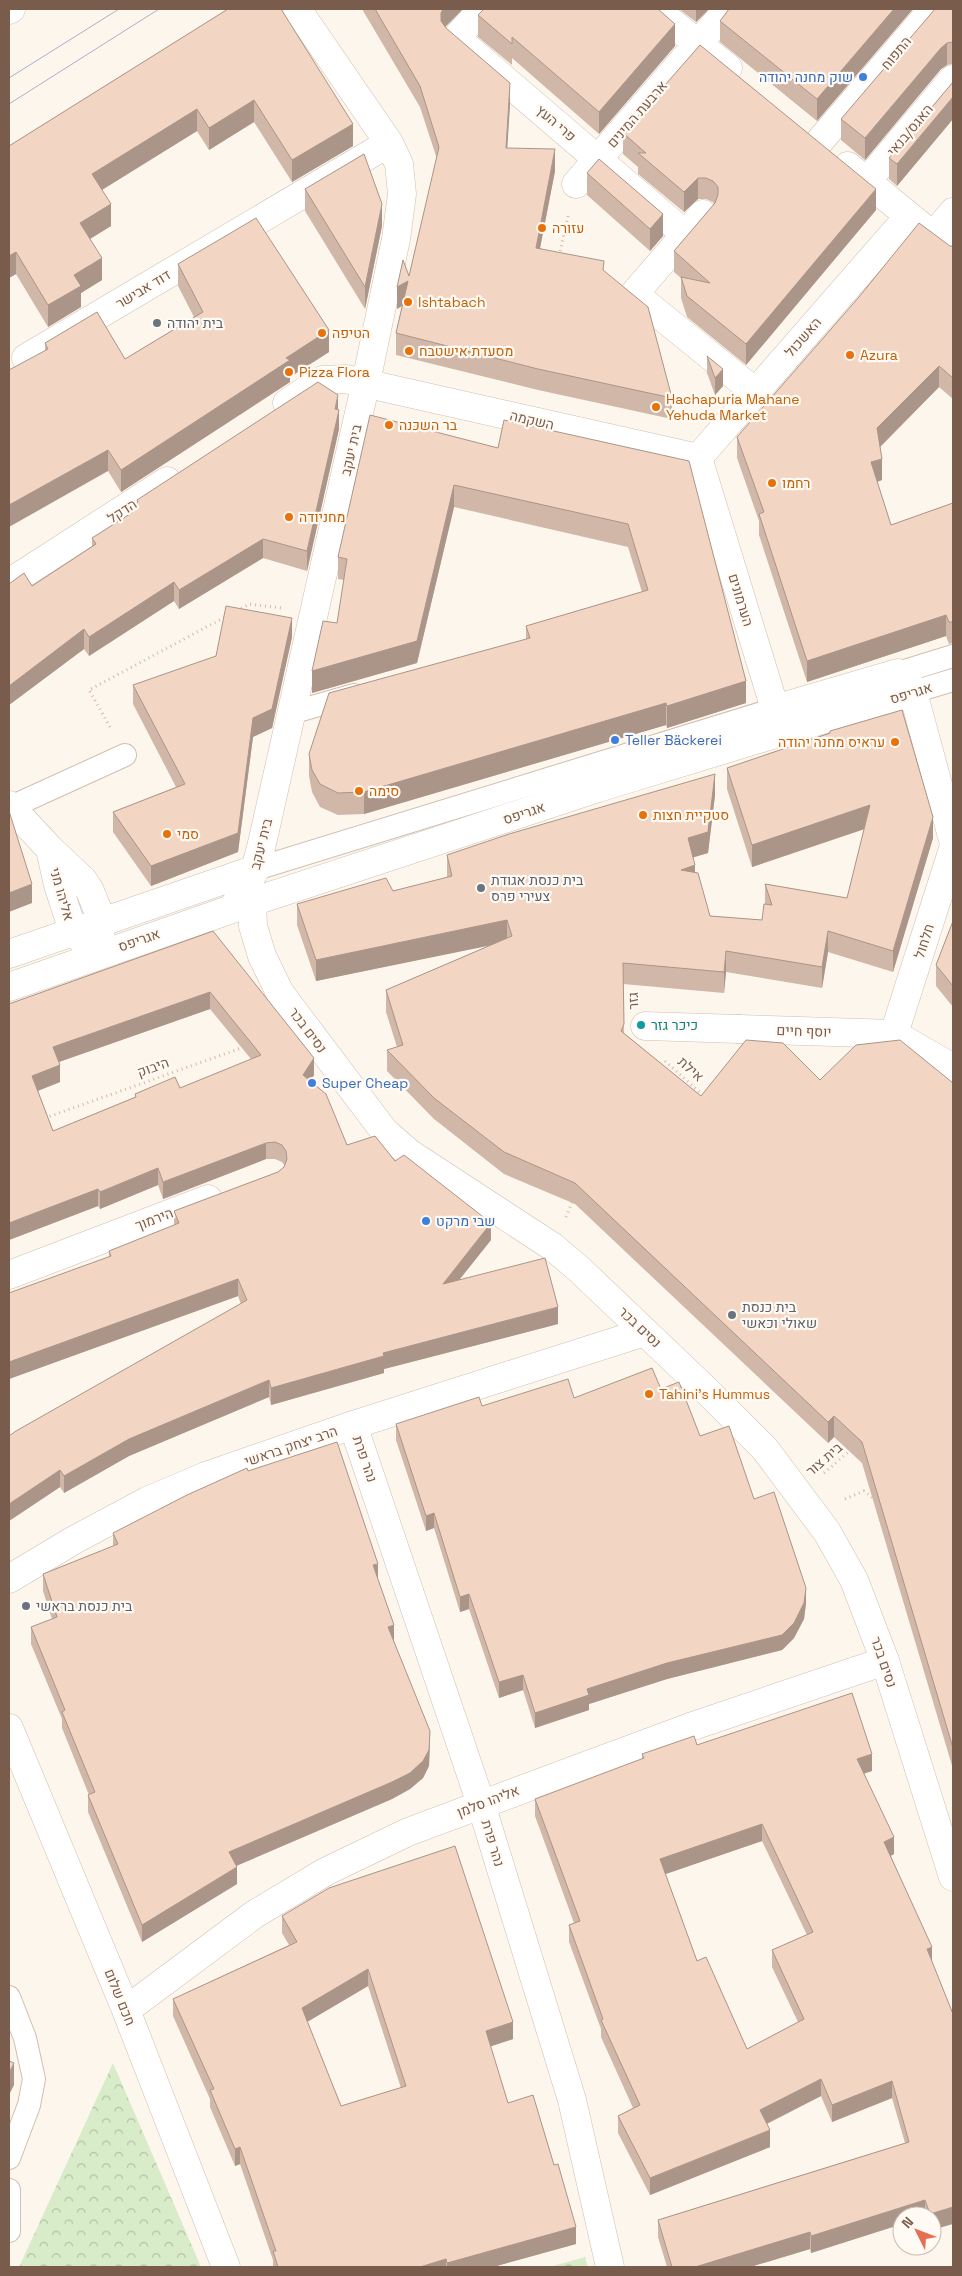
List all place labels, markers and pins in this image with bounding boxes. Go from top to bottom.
place label: שוק מחנה יהודה [759,68,853,86]
marker: שוק מחנה יהודה [857,71,869,83]
place label: עזורה [552,219,584,237]
marker: עזורה [536,222,548,234]
place label: Ishtabach [418,293,485,311]
marker: Ishtabach [402,296,414,308]
place label: בית יהודה [167,314,224,332]
marker: בית יהודה [151,317,163,329]
place label: הטיפה [332,324,370,342]
marker: הטיפה [316,327,328,339]
place label: מסעדת אישטבח [419,342,513,360]
marker: מסעדת אישטבח [403,345,415,357]
place label: Azura [860,346,898,364]
marker: Azura [844,349,856,361]
place label: Pizza Flora [299,363,370,381]
marker: Pizza Flora [283,366,295,378]
place label: Hachapuria Mahane Yehuda Market [666,390,800,424]
marker: Hachapuria Mahane Yehuda Market [650,401,662,413]
place label: בר השכנה [399,416,458,434]
marker: בר השכנה [383,419,395,431]
place label: רחמו [782,474,810,492]
marker: רחמו [766,477,778,489]
place label: מחניודה [299,508,345,526]
marker: מחניודה [283,511,295,523]
place label: Teller Bäckerei [625,731,722,749]
place label: עראיס מחנה יהודה [778,733,885,751]
marker: Teller Bäckerei [609,734,621,746]
marker: עראיס מחנה יהודה [889,736,901,748]
place label: סימה [369,782,399,800]
marker: סימה [353,785,365,797]
place label: סטקיית חצות [653,806,729,824]
marker: סטקיית חצות [637,809,649,821]
place label: סמי [177,825,199,843]
marker: סמי [161,828,173,840]
place label: בית כנסת אגודת צעירי פרס [491,871,584,905]
marker: בית כנסת אגודת צעירי פרס [475,882,487,894]
place label: כיכר גזר [651,1016,698,1034]
marker: כיכר גזר [635,1019,647,1031]
place label: Super Cheap [322,1074,408,1092]
marker: Super Cheap [306,1077,318,1089]
place label: שבי מרקט [436,1212,495,1230]
marker: שבי מרקט [420,1215,432,1227]
place label: בית כנסת שאולי וכאשי [742,1298,817,1332]
marker: בית כנסת שאולי וכאשי [726,1309,738,1321]
place label: Tahini's Hummus [659,1385,770,1403]
marker: Tahini's Hummus [643,1388,655,1400]
place label: בית כנסת בראשי [36,1597,133,1615]
marker: בית כנסת בראשי [20,1600,32,1612]

